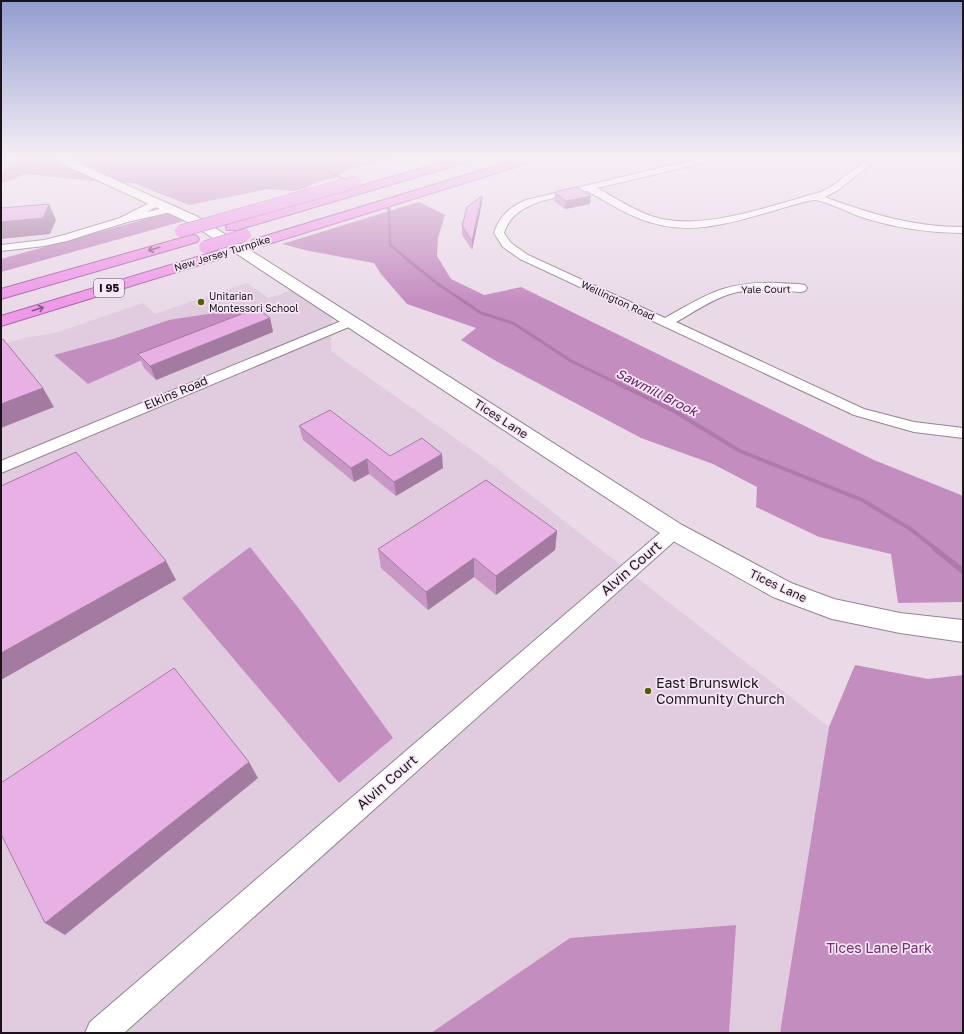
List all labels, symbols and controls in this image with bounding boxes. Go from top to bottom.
street label: New Jersey Turnpike [173,233,272,273]
one-way arrow [148,246,161,254]
street label: Wellington Road [579,278,657,322]
road number: I 95 [94,279,124,297]
street label: Yale Court [741,283,791,295]
place label: Unitarian Montessori School [209,290,298,314]
marker: Unitarian Montessori School [196,297,206,307]
one-way arrow [32,305,45,312]
water label: Sawmill Brook [614,365,702,420]
street label: Elkins Road [142,372,210,413]
street label: Tices Lane [471,396,531,442]
street label: Alvin Court [597,537,664,599]
street label: Tices Lane [747,566,809,605]
place label: East Brunswick Community Church [656,674,785,707]
marker: East Brunswick Community Church [643,686,653,696]
street label: Alvin Court [353,751,420,813]
park label: Tices Lane Park [826,939,932,956]

